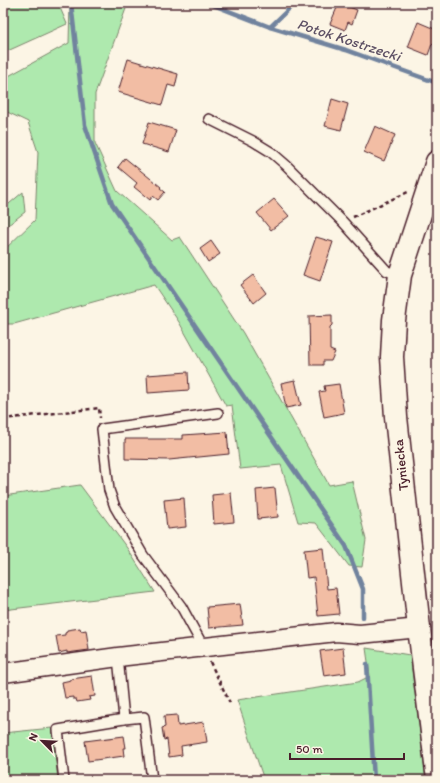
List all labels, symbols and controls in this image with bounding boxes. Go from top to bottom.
water label: Potok Kostrzecki [295,15,405,66]
street label: Tyniecka [390,438,412,492]
north arrow [22,721,62,761]
text: N [26,731,41,743]
scale bar [290,735,404,761]
text: 50 m [296,742,322,756]

